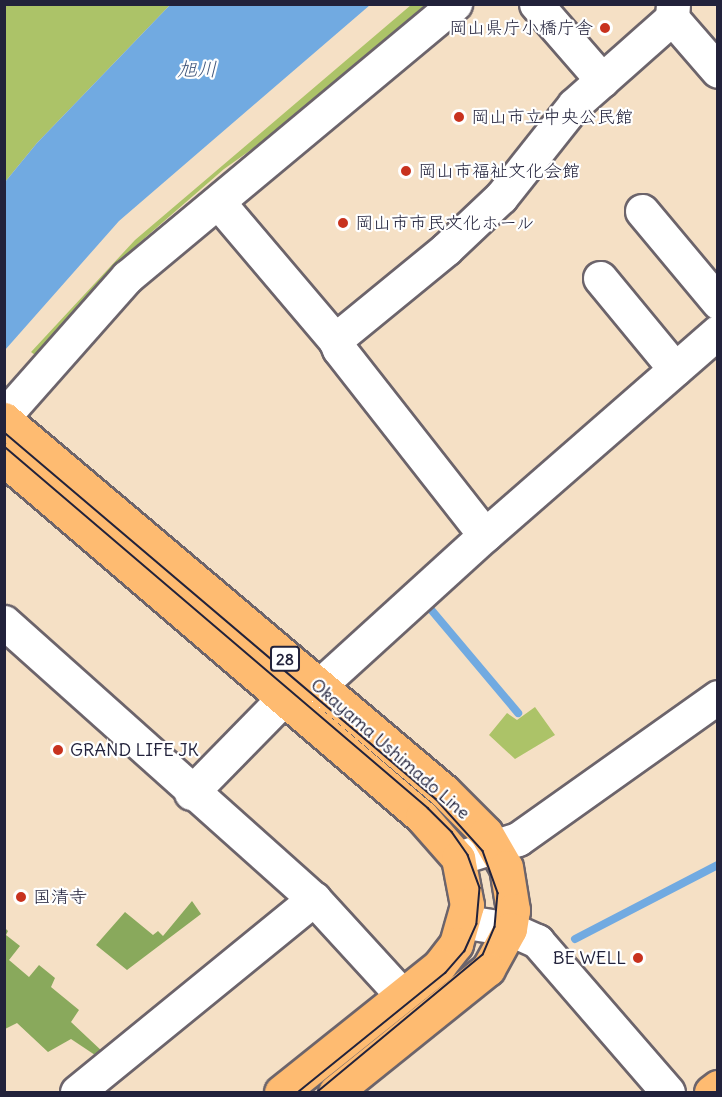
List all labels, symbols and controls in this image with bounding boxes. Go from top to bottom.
place label: 岡山県庁小橋庁舎 [449,17,593,39]
marker: 岡山県庁小橋庁舎 [598,21,612,35]
water label: 旭川 [177,56,217,80]
place label: 岡山市立中央公民館 [471,106,633,128]
marker: 岡山市立中央公民館 [452,110,466,124]
place label: 岡山市福祉文化会館 [418,160,580,182]
marker: 岡山市福祉文化会館 [399,164,413,178]
place label: 岡山市市民文化ホール [355,212,535,234]
marker: 岡山市市民文化ホール [336,216,350,230]
road number: 28 [270,646,300,672]
street label: Okayama Ushimado Line [306,674,474,824]
place label: GRAND LIFE JK [70,739,199,761]
marker: GRAND LIFE JK [51,743,65,757]
place label: 国清寺 [33,886,87,908]
marker: 国清寺 [14,890,28,904]
place label: BE WELL [553,947,626,969]
marker: BE WELL [631,951,645,965]

